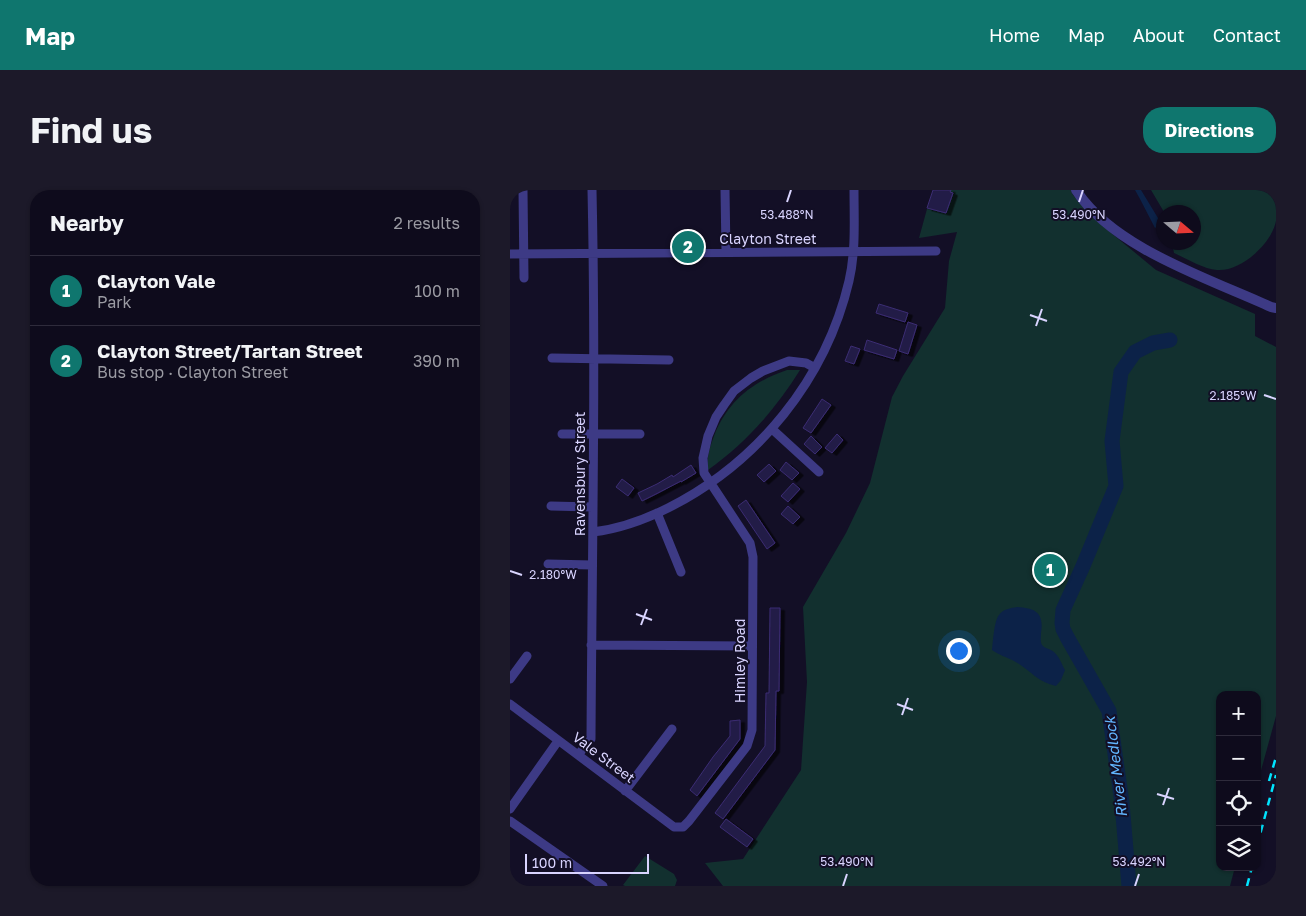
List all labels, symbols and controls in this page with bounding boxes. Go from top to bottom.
text: Map [25,21,75,50]
text: Home [989,24,1040,46]
text: Map [1068,24,1105,46]
text: About [1133,24,1185,46]
text: Contact [1213,24,1281,46]
button: Directions [1143,107,1276,153]
text: Find us [30,109,152,151]
north arrow [1156,205,1201,250]
text: 53.488°N [760,207,814,222]
text: 53.490°N [1052,207,1106,222]
text: Nearby [50,210,124,236]
text: 2 results [394,213,460,233]
pin: 2 [672,228,704,266]
street label: Clayton Street [719,230,817,247]
text: Clayton Vale [97,269,215,292]
text: 1 [62,281,70,301]
text: 100 m [414,281,460,301]
text: Park [97,292,132,312]
text: Clayton Street/Tartan Street [97,339,363,362]
text: 2 [61,351,71,371]
text: 390 m [413,351,460,371]
text: Bus stop · Clayton Street [97,362,288,382]
text: 2.185°W [1210,388,1257,403]
street label: Ravensbury Street [571,412,588,536]
pin: 1 [1034,551,1066,589]
text: 2.180°W [529,567,577,582]
street label: Himley Road [731,619,748,703]
your location [946,638,972,664]
map controls [1216,691,1261,871]
button: + [1216,691,1261,736]
water label: River Medlock [1100,714,1130,819]
street label: Vale Street [569,728,639,786]
button: − [1216,736,1261,781]
button: locate [1216,781,1261,826]
button: layers [1216,826,1261,871]
scale bar [525,851,649,874]
text: 100 m [532,854,572,871]
text: 53.490°N [820,854,874,869]
text: 53.492°N [1113,854,1165,869]

